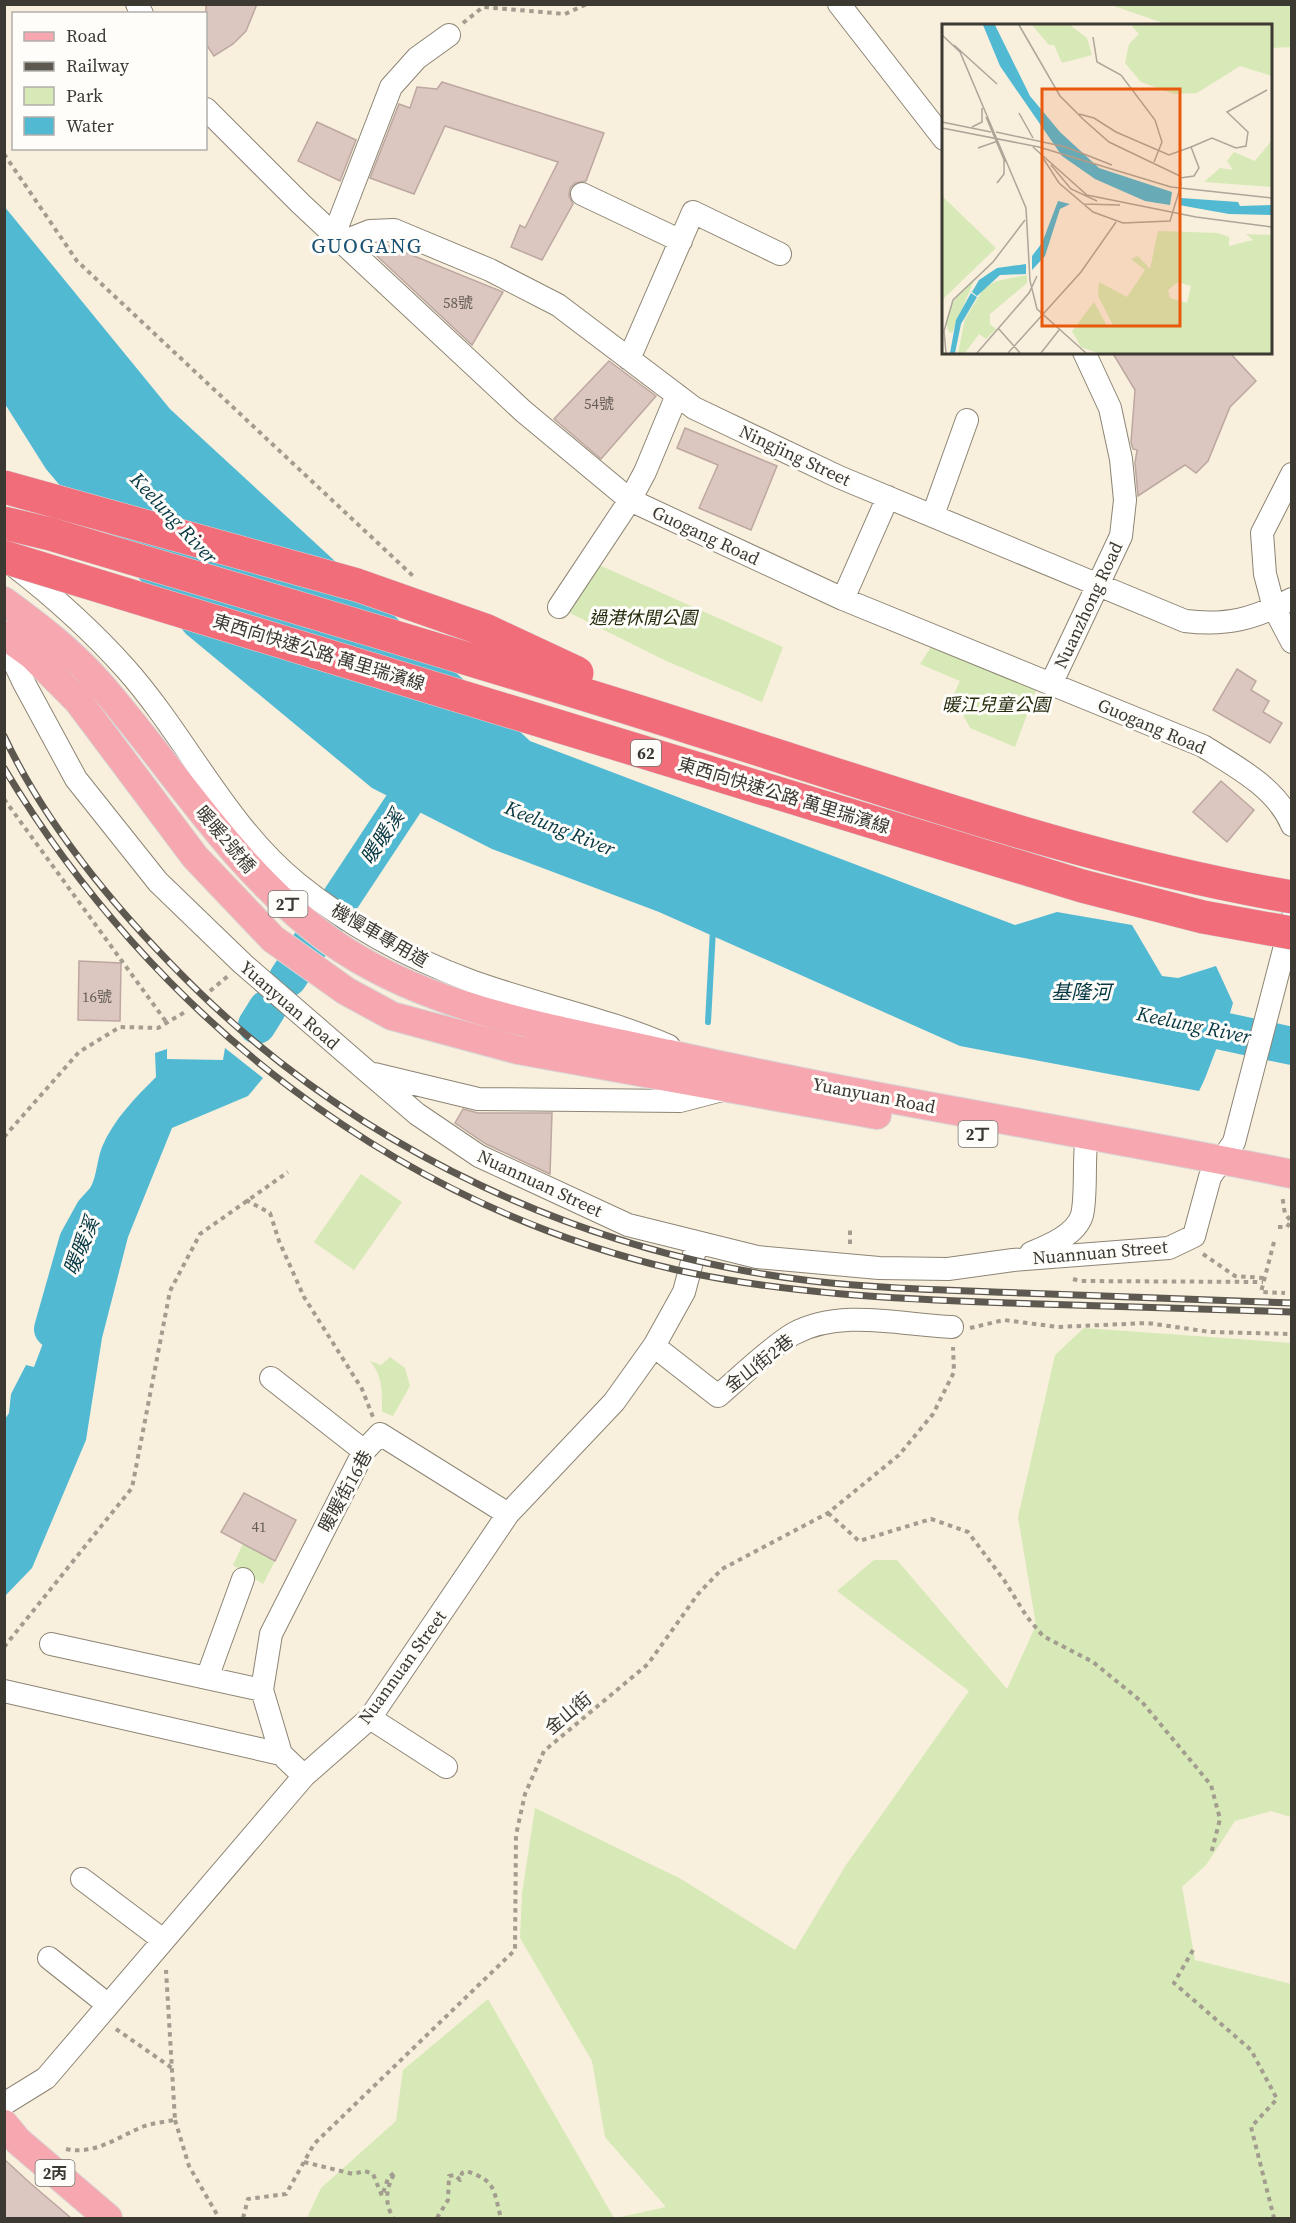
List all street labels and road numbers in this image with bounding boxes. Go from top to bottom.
street label: Ningjing Street [735,418,855,492]
street label: Guogang Road [648,499,764,571]
street label: Nuanzhong Road [1048,537,1128,673]
street label: 東西向快速公路 萬里瑞濱線 [210,608,428,696]
street label: Guogang Road [1094,692,1210,760]
road number: 62 [631,740,661,766]
street label: 東西向快速公路 萬里瑞濱線 [675,751,893,839]
street label: 暖暖2號橋 [190,800,262,878]
road number: 2丁 [268,891,308,917]
street label: 機慢車專用道 [327,897,433,973]
street label: Yuanyuan Road [235,955,345,1055]
street label: Yuanyuan Road [810,1071,938,1119]
road number: 2丁 [958,1121,998,1147]
street label: Nuannuan Street [473,1143,607,1223]
street label: Nuannuan Street [1031,1234,1169,1270]
street label: 金山街2巷 [719,1328,799,1398]
street label: 暖暖街16巷 [312,1446,378,1536]
street label: Nuannuan Street [352,1605,452,1729]
street label: 金山街 [539,1686,597,1740]
road number: 2丙 [36,2160,74,2186]

